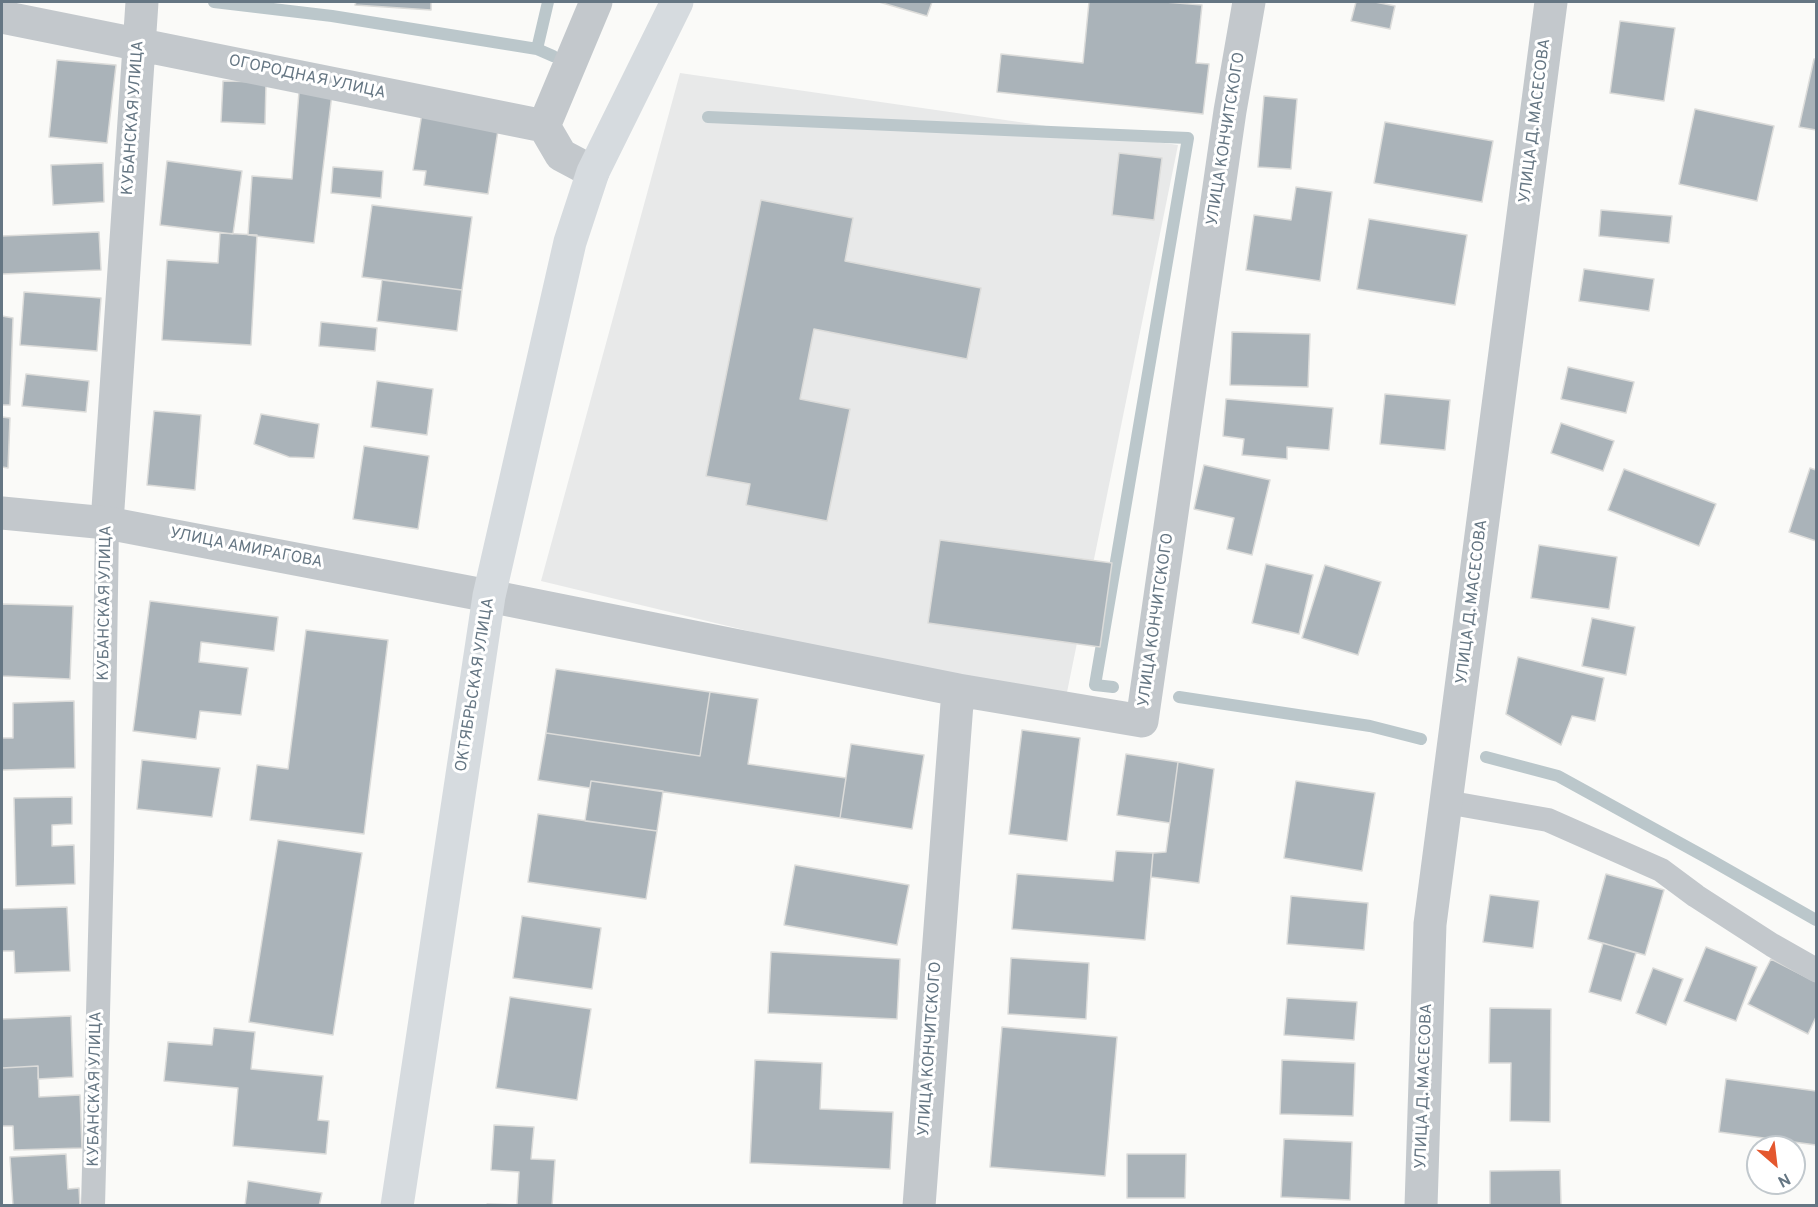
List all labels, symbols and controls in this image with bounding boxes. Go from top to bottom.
street label: УЛИЦА Д. МАСЕСОВА [1516,38,1556,204]
street label: КУБАНСКАЯ УЛИЦА [119,40,149,196]
street label: УЛИЦА КОНЧИТСКОГО [1204,51,1250,227]
street label: ОГОРОДНАЯ УЛИЦА [227,52,387,104]
street label: УЛИЦА Д. МАСЕСОВА [1453,519,1493,685]
street label: КУБАНСКАЯ УЛИЦА [95,525,117,681]
street label: УЛИЦА АМИРАГОВА [168,525,324,573]
street label: УЛИЦА КОНЧИТСКОГО [1135,532,1179,708]
street label: ОКТЯБРЬСКАЯ УЛИЦА [453,597,499,773]
street label: УЛИЦА КОНЧИТСКОГО [915,961,947,1137]
street label: УЛИЦА Д. МАСЕСОВА [1413,1003,1437,1169]
street label: КУБАНСКАЯ УЛИЦА [85,1011,107,1167]
north arrow [1746,1135,1806,1195]
text: N [1774,1168,1793,1191]

